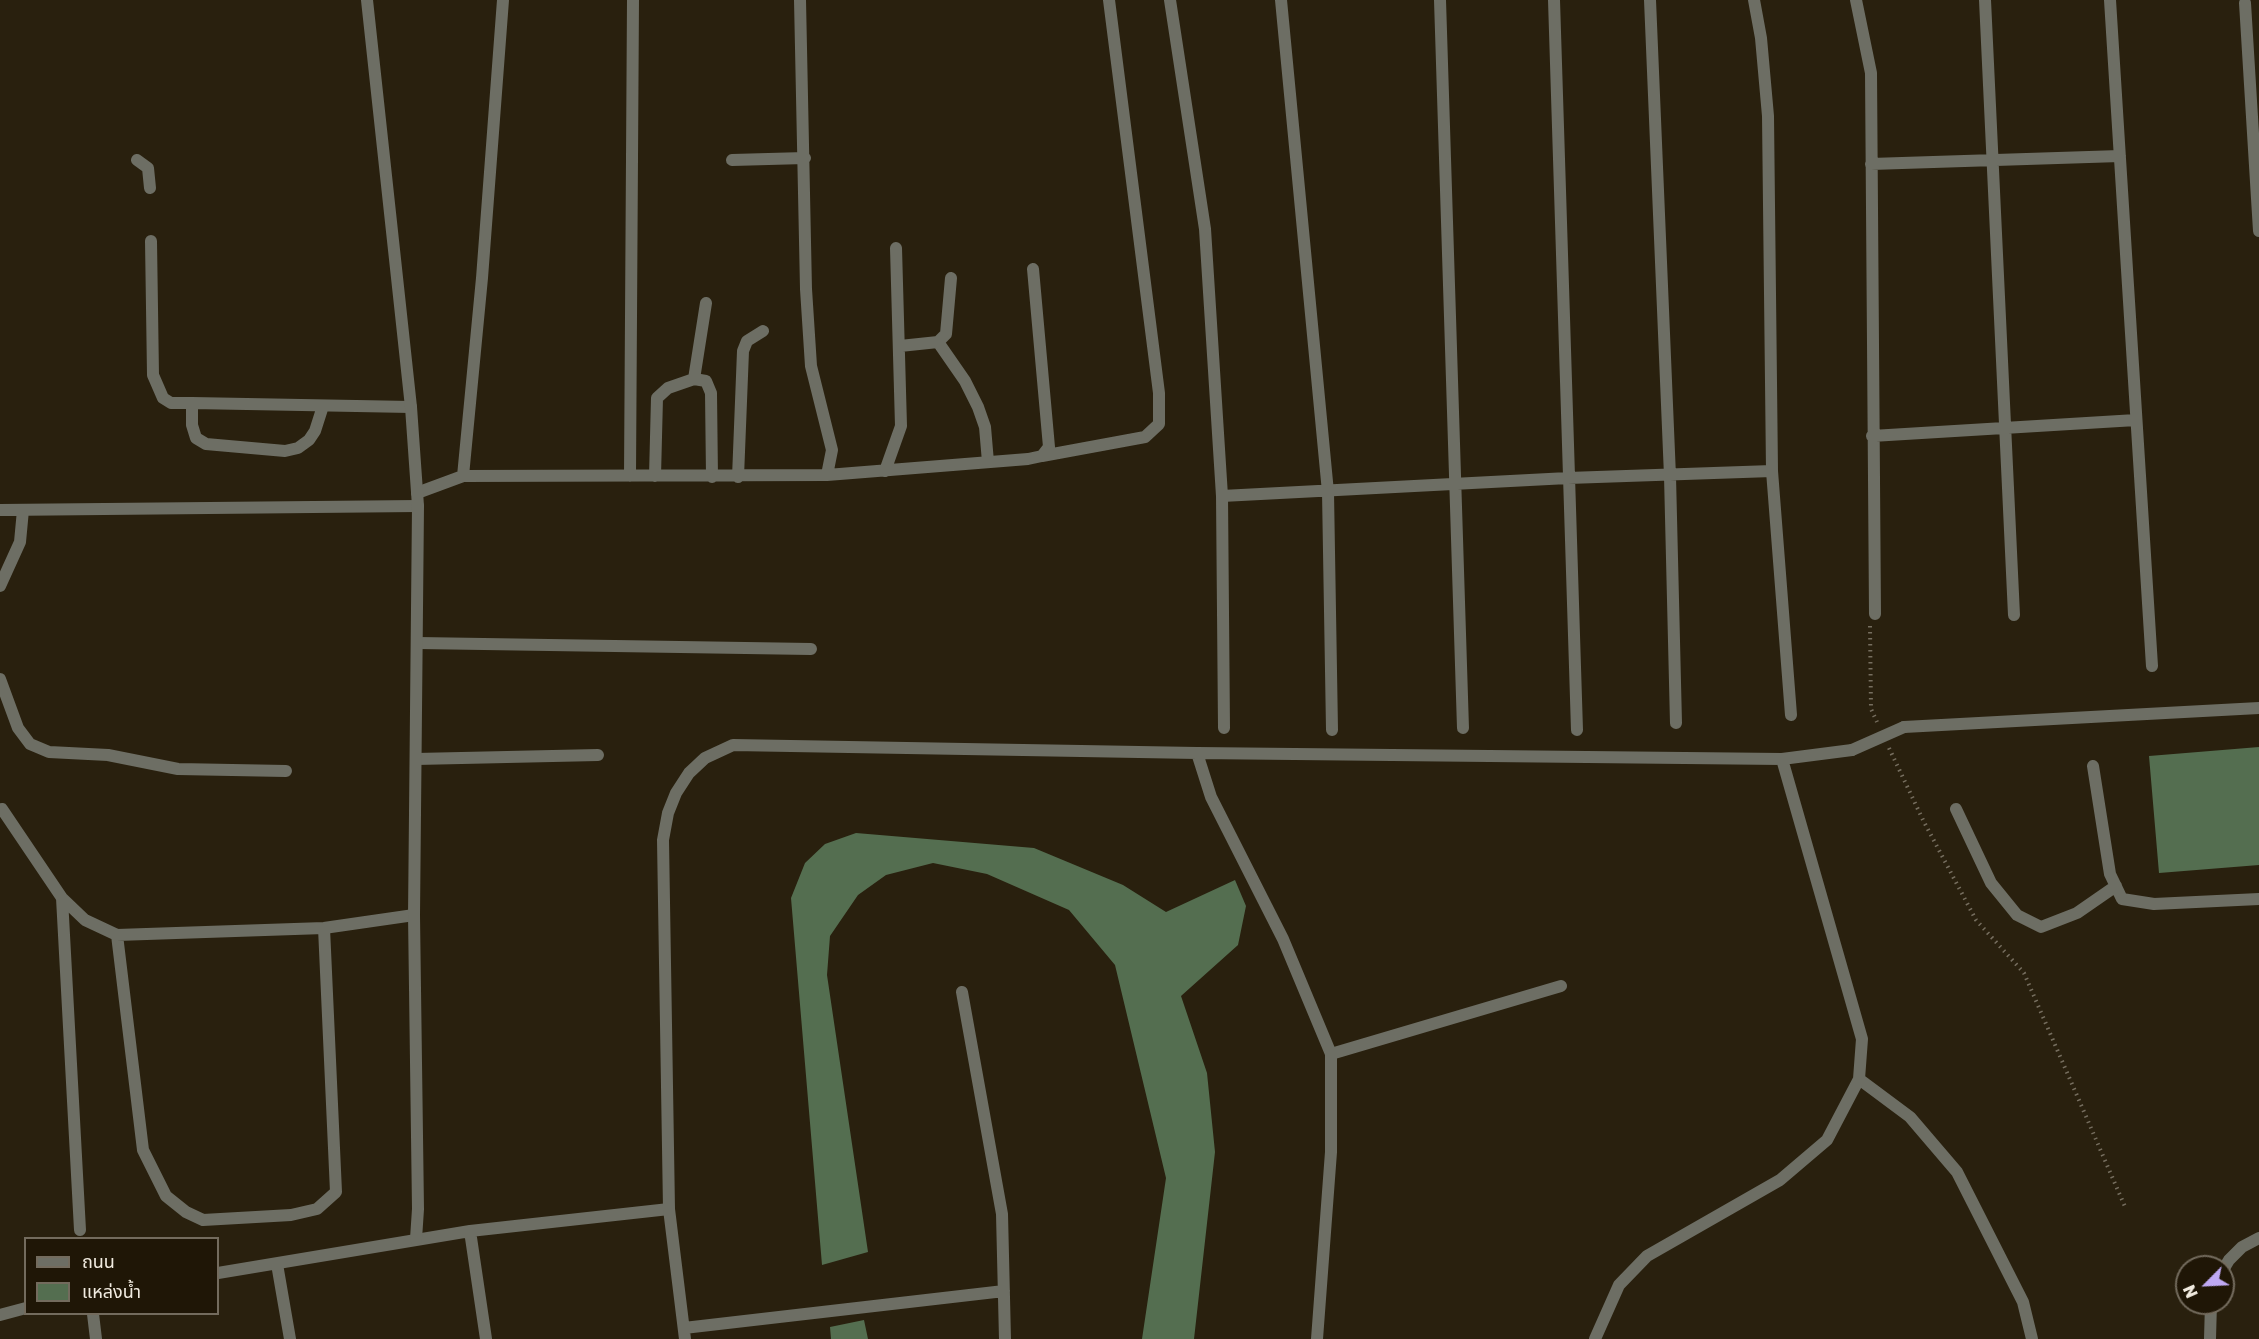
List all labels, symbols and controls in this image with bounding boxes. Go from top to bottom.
legend [24,1237,219,1315]
text: ถนน [82,1250,115,1272]
north arrow [2175,1255,2235,1315]
text: แหล่งน้ำ [82,1280,141,1302]
text: N [2179,1282,2202,1301]

